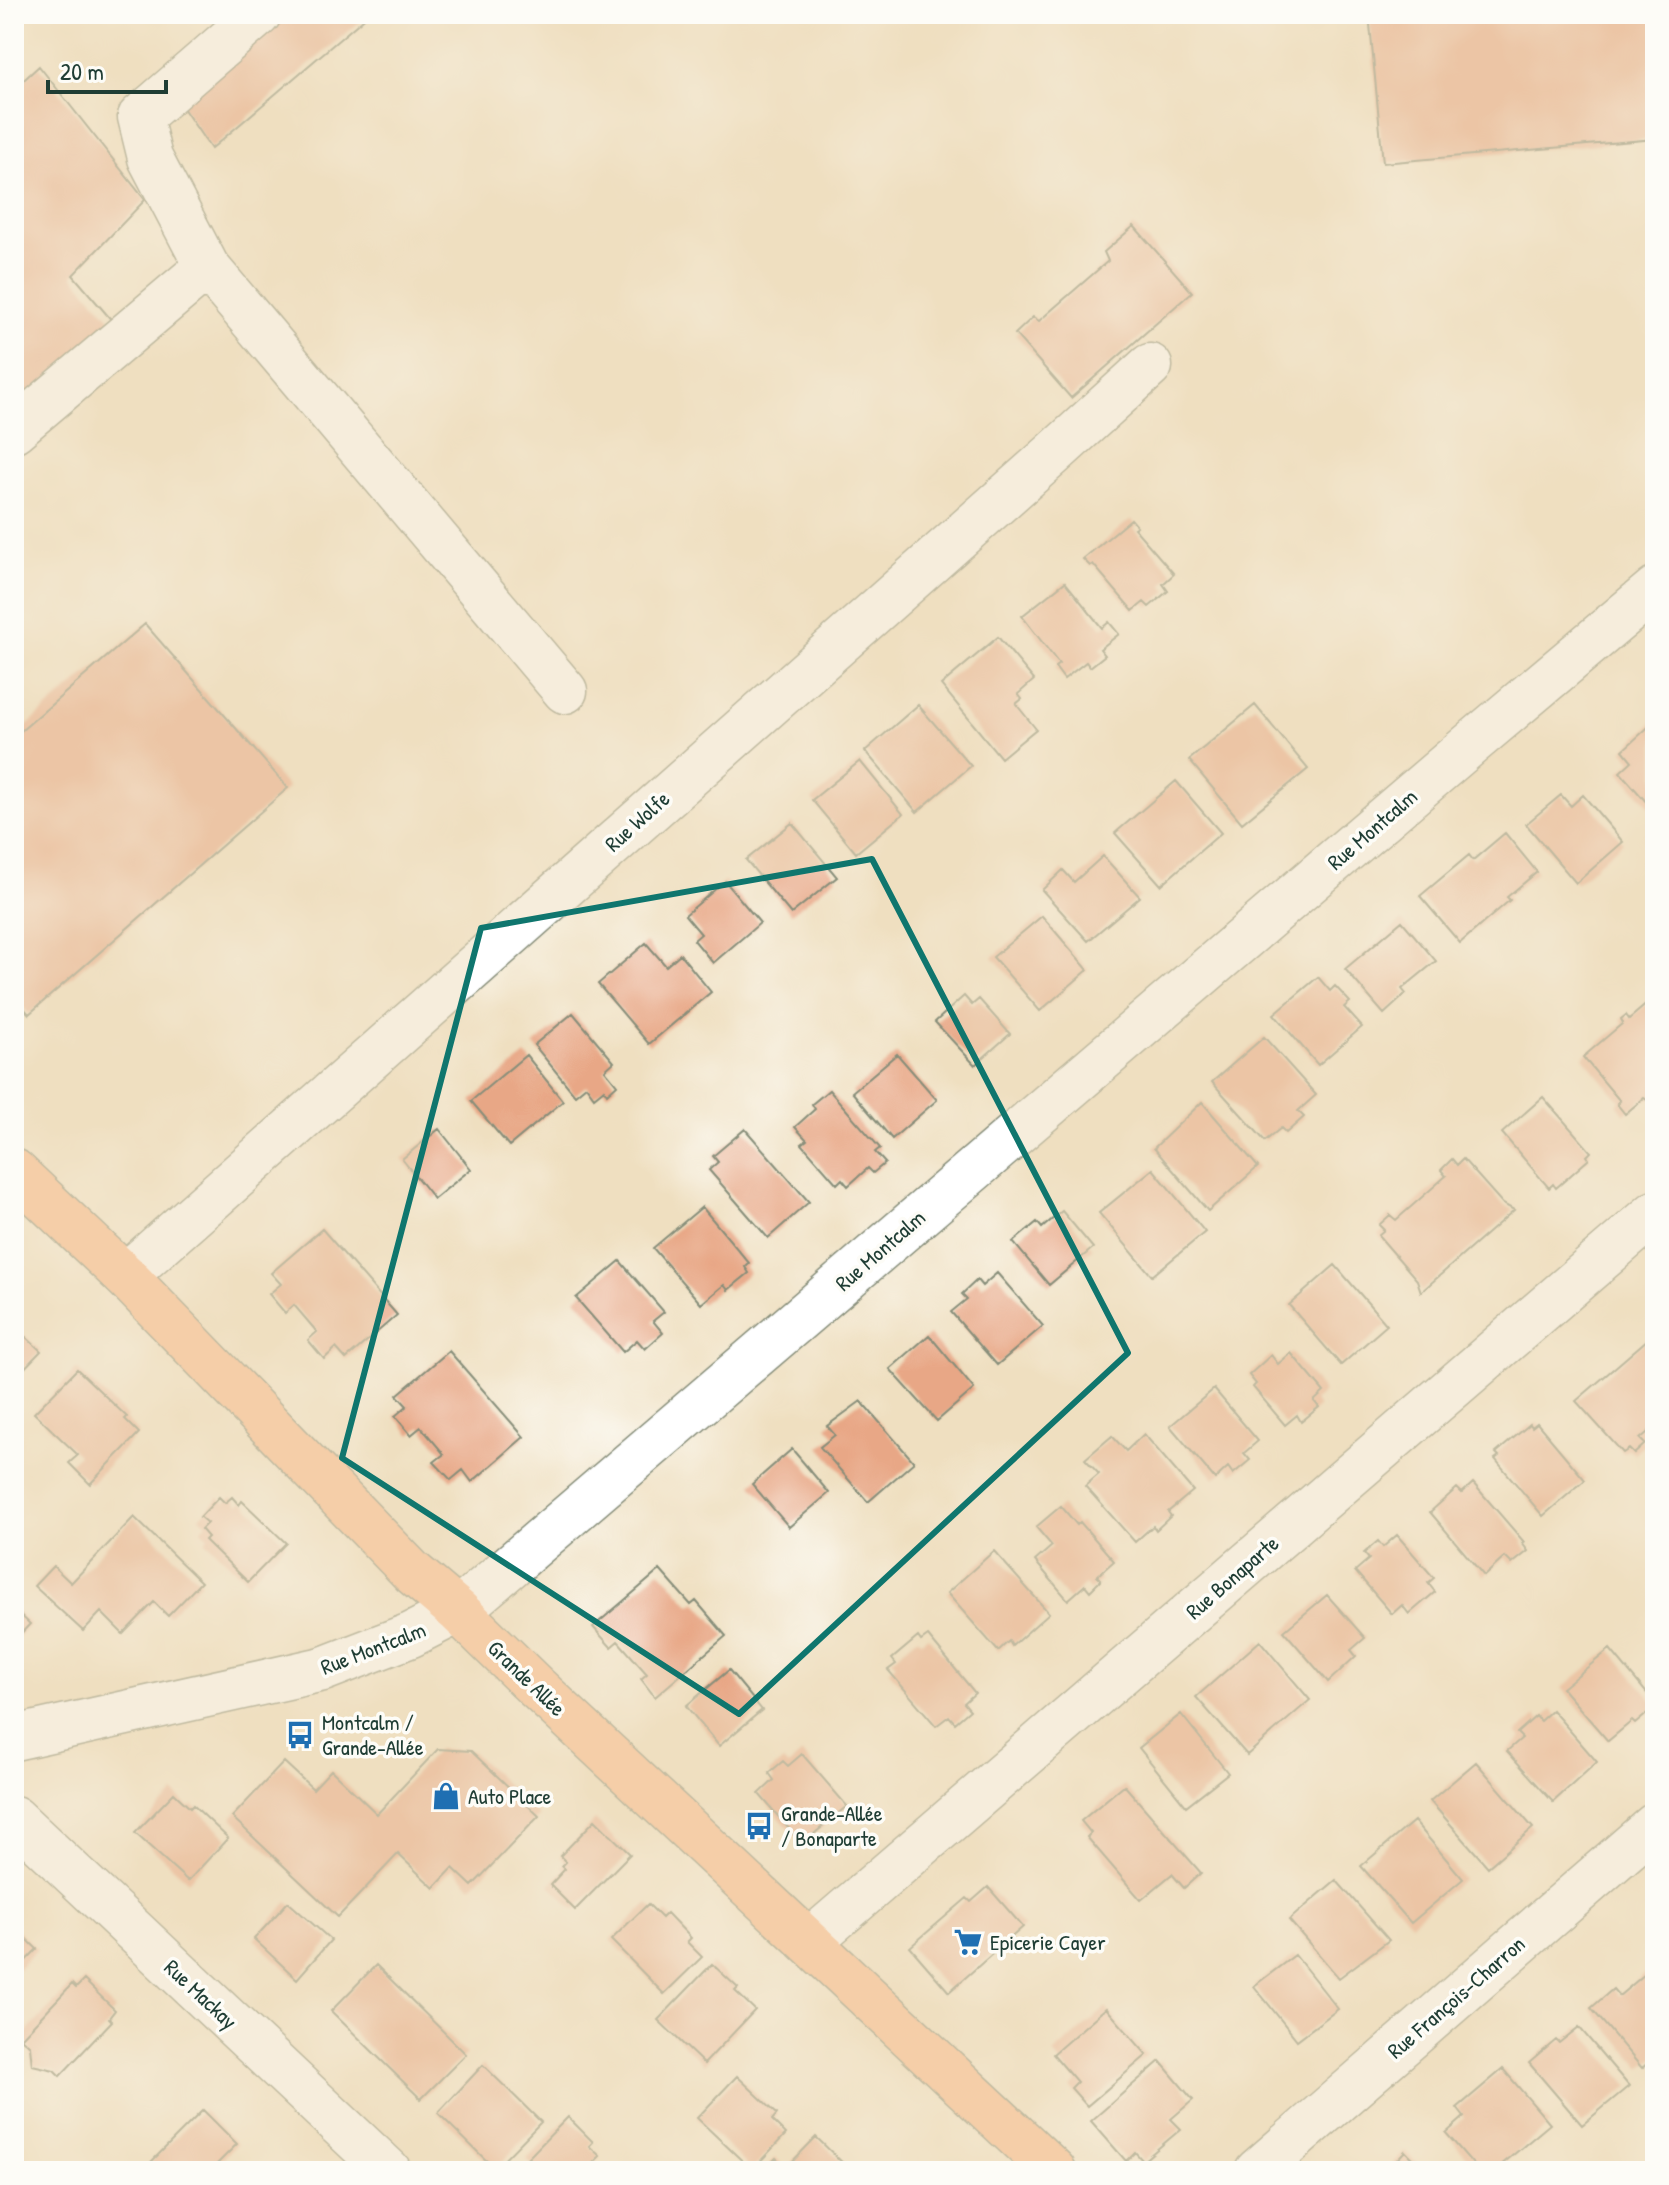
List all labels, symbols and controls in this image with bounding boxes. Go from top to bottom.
scale bar [48,44,166,94]
text: 20 m [60,55,104,87]
street label: Rue Montcalm [1321,782,1423,876]
street label: Rue Wolfe [598,784,676,858]
street label: Rue Montcalm [829,1203,931,1297]
street label: Rue Bonaparte [1179,1528,1285,1626]
street label: Rue Montcalm [316,1614,430,1682]
street label: Grande Allée [481,1633,573,1723]
place label: Montcalm / Grande-Allée [322,1707,424,1762]
bus stop icon: Montcalm / Grande-Allée [285,1720,315,1750]
shop icon: Auto Place [431,1781,461,1811]
place label: Auto Place [468,1781,552,1811]
place label: Grande-Allée / Bonaparte [781,1798,883,1853]
bus stop icon: Grande-Allée / Bonaparte [744,1811,774,1841]
supermarket icon: Epicerie Cayer [953,1927,983,1957]
place label: Epicerie Cayer [990,1927,1106,1957]
street label: Rue François-Charron [1381,1929,1531,2065]
street label: Rue Mackay [158,1952,244,2036]

